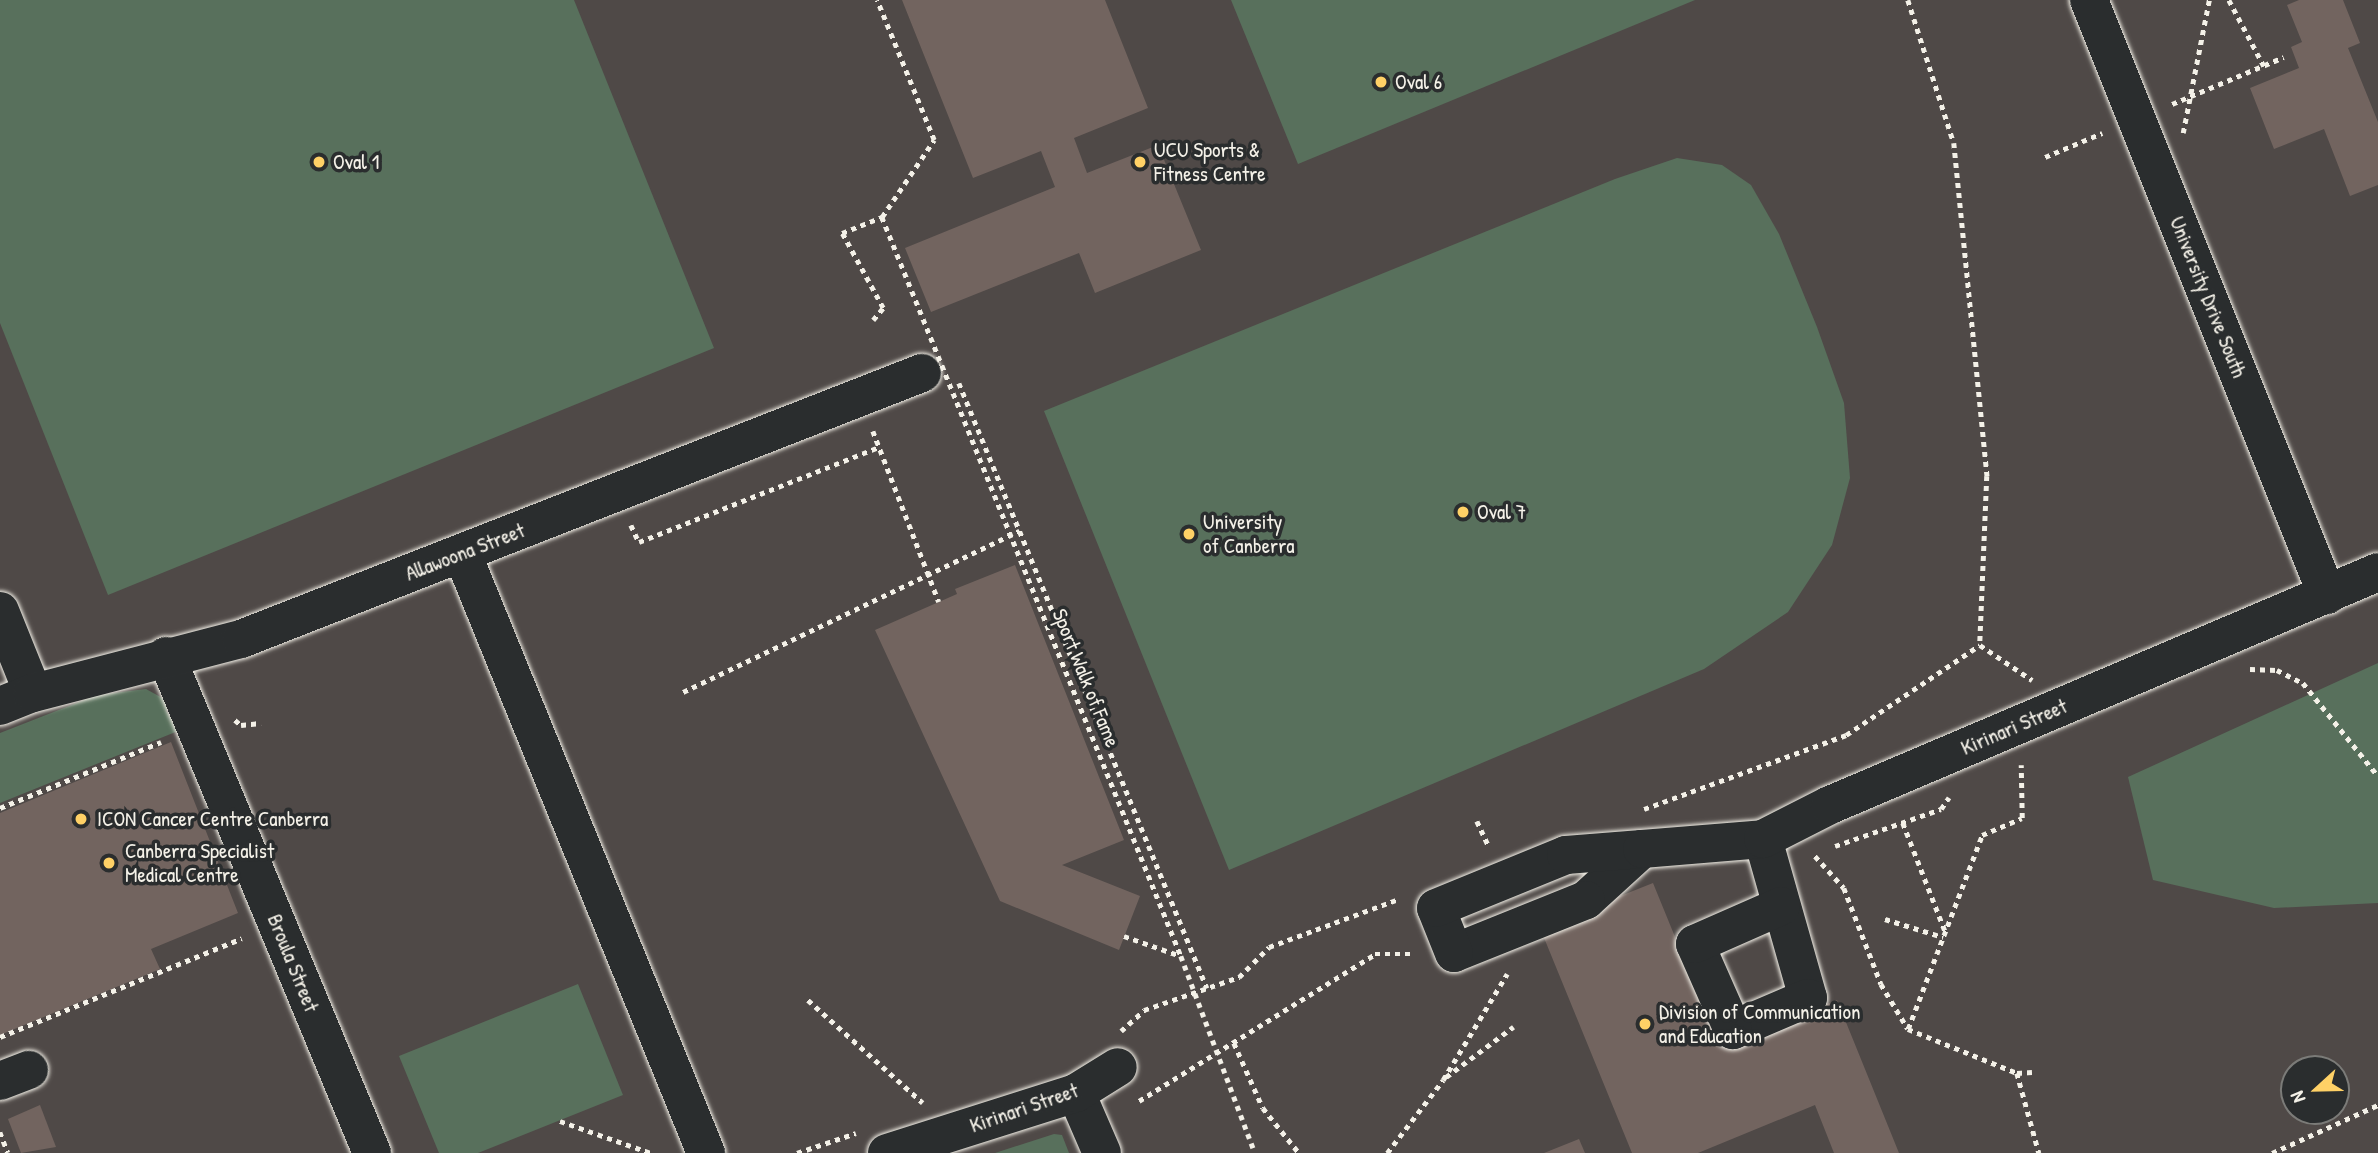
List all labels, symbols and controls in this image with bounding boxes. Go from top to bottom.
place label: Oval 6 [1395,69,1442,95]
marker: Oval 6 [1373,74,1389,90]
place label: UCU Sports & Fitness Centre [1154,137,1266,187]
place label: Oval 1 [333,149,379,175]
marker: Oval 1 [311,154,327,170]
marker: UCU Sports & Fitness Centre [1132,154,1148,170]
street label: University Drive South [2164,213,2252,381]
place label: Oval 7 [1477,499,1526,525]
marker: Oval 7 [1455,504,1471,520]
place label: University of Canberra [1203,509,1294,559]
street label: Allawoona Street [402,518,528,586]
marker: University of Canberra [1181,526,1197,542]
street label: Sport Walk of Fame [1047,605,1125,751]
street label: Kirinari Street [1957,693,2071,761]
place label: ICON Cancer Centre Canberra [97,806,328,832]
marker: ICON Cancer Centre Canberra [71,809,91,829]
place label: Canberra Specialist Medical Centre [125,838,274,888]
marker: Canberra Specialist Medical Centre [99,853,119,873]
street label: Broula Street [262,910,324,1016]
place label: Division of Communication and Education [1659,999,1861,1049]
marker: Division of Communication and Education [1637,1016,1653,1032]
north arrow [2280,1055,2350,1125]
street label: Kirinari Street [967,1078,1081,1138]
text: N [2283,1088,2311,1107]

